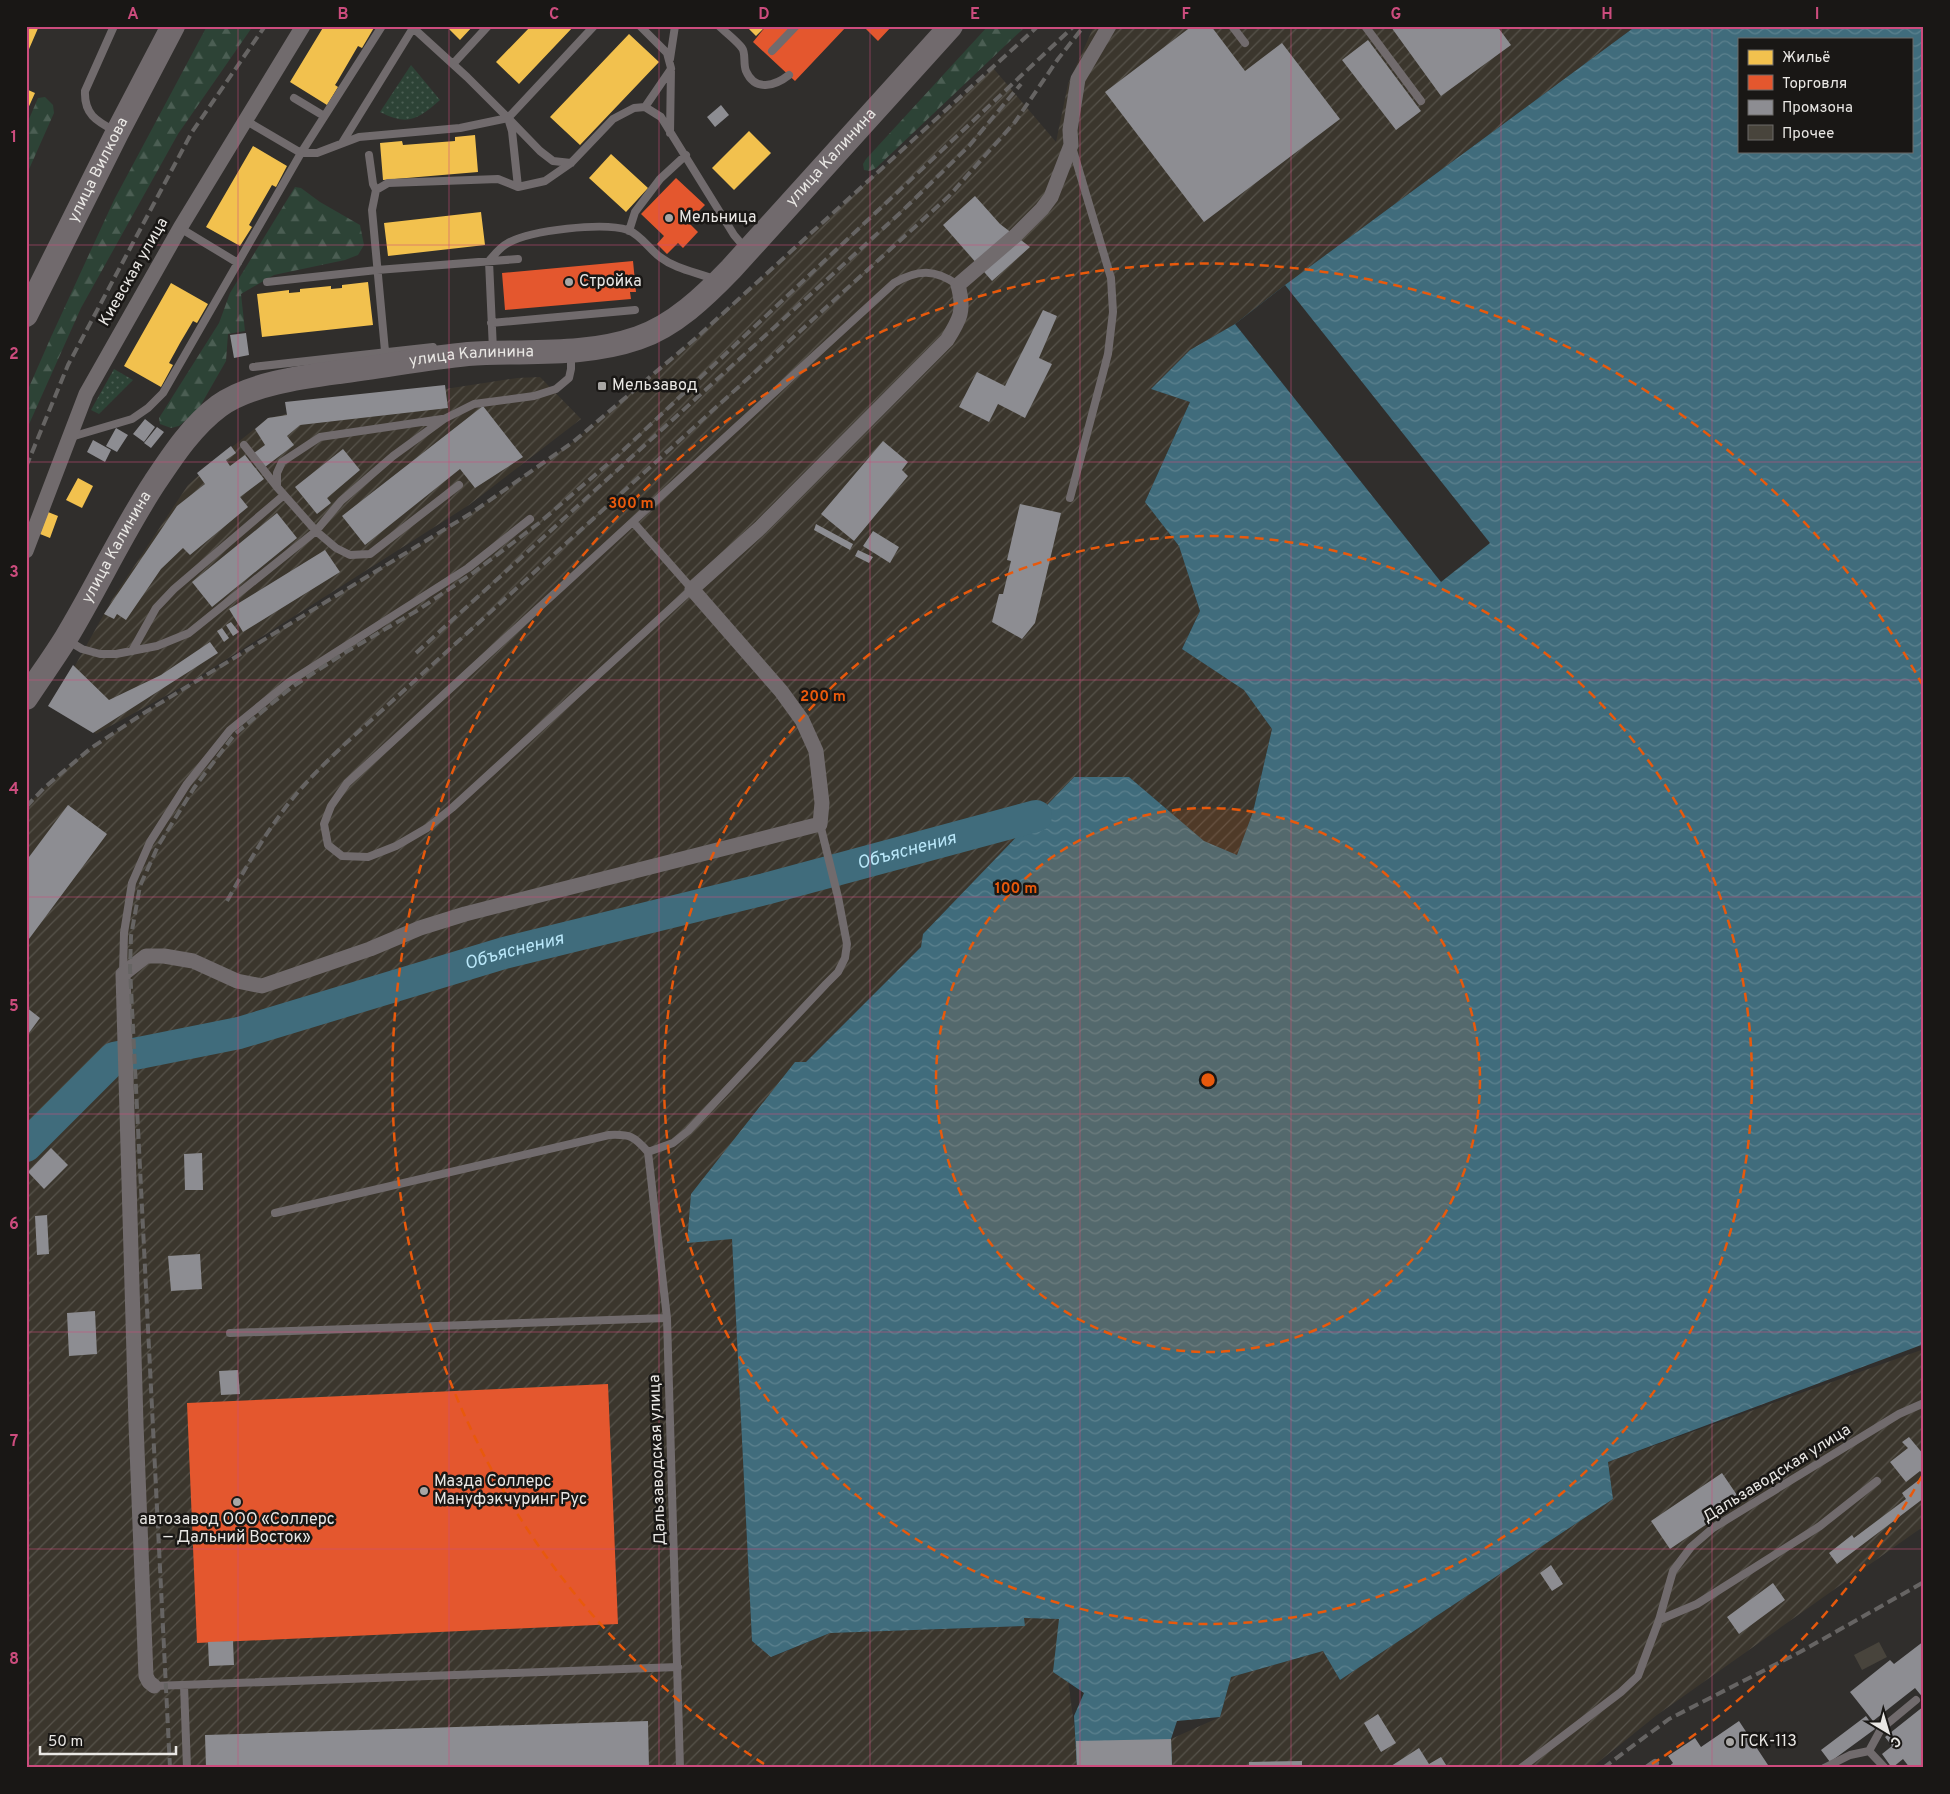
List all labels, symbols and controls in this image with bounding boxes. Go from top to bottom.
text: A [127,5,139,25]
text: B [337,5,349,25]
text: C [549,5,559,25]
text: D [758,5,770,25]
text: E [970,5,980,25]
text: F [1181,5,1191,25]
text: G [1391,5,1401,25]
text: H [1601,5,1613,25]
text: I [1815,5,1819,25]
legend [1738,38,1912,152]
text: Жильё [1782,49,1830,68]
text: Торговля [1782,75,1847,94]
text: Промзона [1782,99,1853,118]
street label: улица Калинина [782,105,881,211]
street label: улица Вилкова [64,114,133,226]
text: Прочее [1782,125,1834,144]
text: 1 [11,128,17,148]
place label: Мельница [679,208,756,228]
marker: Мельница [663,212,675,224]
street label: Киевская улица [95,214,173,330]
place label: Стройка [579,272,642,292]
marker: Стройка [563,276,575,288]
street label: улица Калинина [408,342,534,372]
text: 2 [9,345,19,365]
place label: Мельзавод [612,376,698,396]
marker: Мельзавод [596,380,608,392]
street label: улица Калинина [78,488,156,607]
text: 300 m [608,495,654,514]
text: 3 [9,563,19,583]
text: 200 m [800,688,846,707]
text: 4 [9,780,19,800]
water label: Объяснения [854,826,959,875]
text: 100 m [995,880,1037,899]
water label: Объяснения [462,927,567,976]
text: 5 [9,997,19,1017]
centre of rings [1199,1071,1217,1089]
text: 6 [9,1215,19,1235]
street label: Дальзаводская улица [645,1374,671,1546]
street label: Дальзаводская улица [1699,1420,1855,1528]
text: 7 [10,1432,18,1452]
place label: Мазда Соллерс Мануфэкчуринг Рус [434,1472,587,1510]
marker: Мазда Соллерс Мануфэкчуринг Рус [418,1485,430,1497]
marker: автозавод ООО «Соллерс — Дальний Восток» [231,1496,243,1508]
place label: автозавод ООО «Соллерс — Дальний Восток» [139,1510,335,1548]
text: 8 [9,1650,19,1670]
north arrow [1862,1706,1912,1756]
scale bar [40,1724,176,1756]
place label: ГСК-113 [1740,1732,1797,1752]
text: С [1886,1732,1904,1751]
text: 50 m [48,1733,83,1752]
marker: ГСК-113 [1724,1736,1736,1748]

